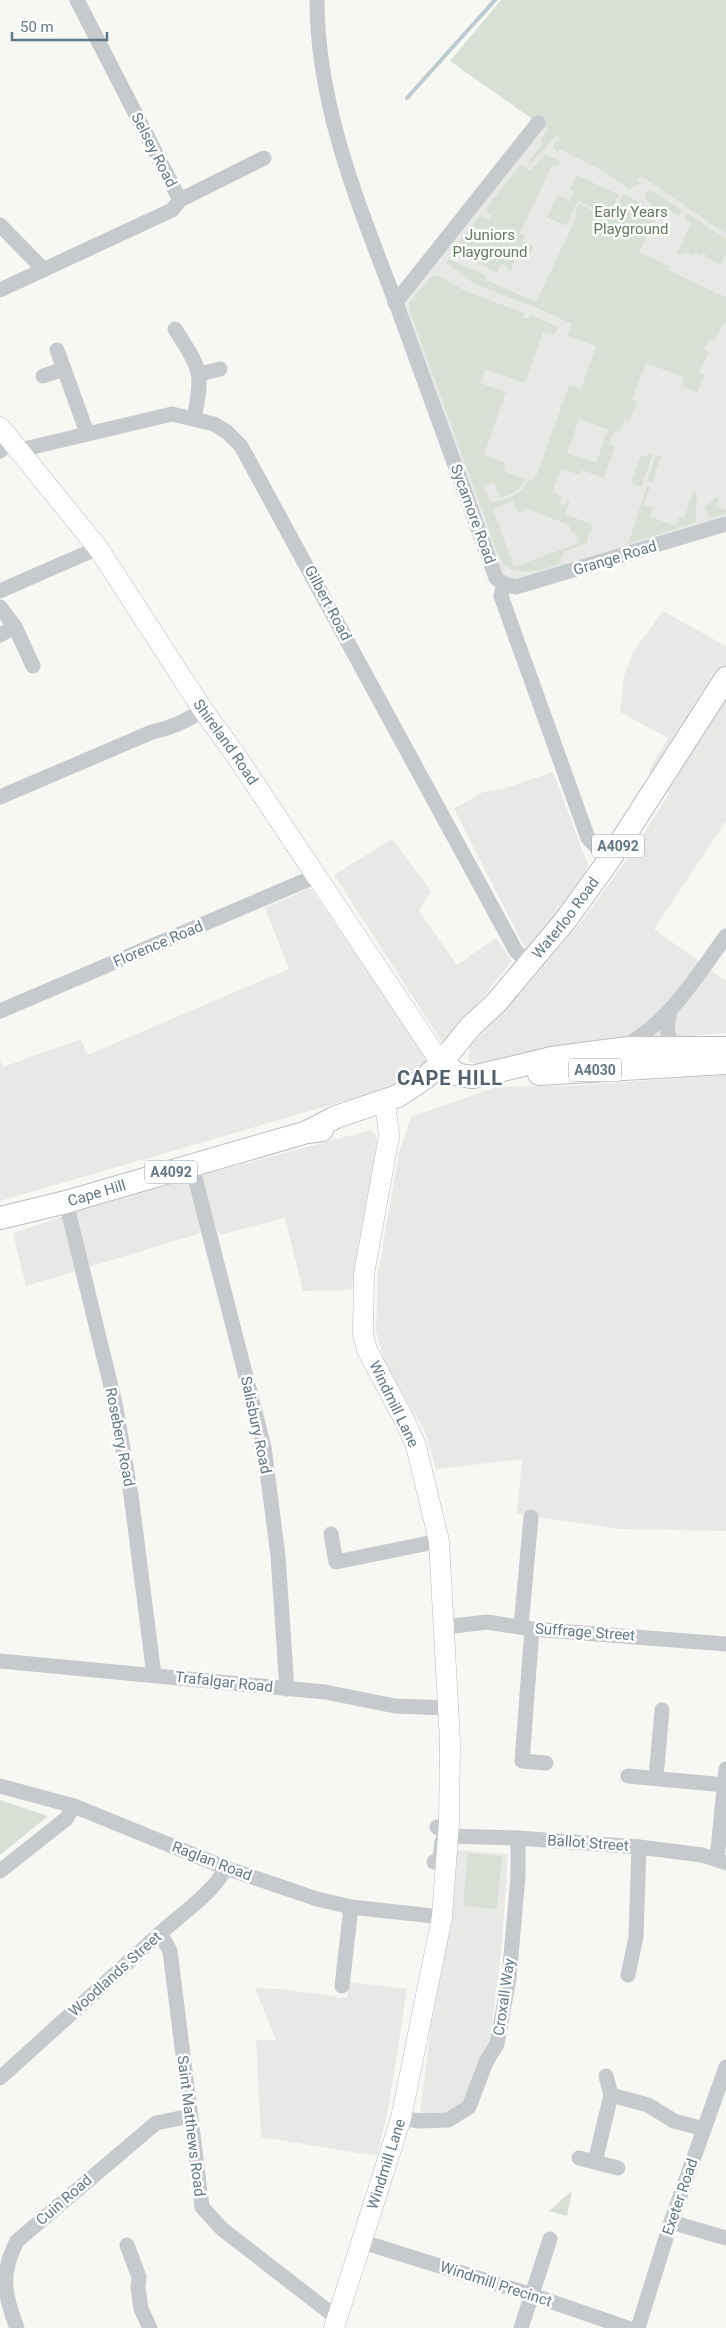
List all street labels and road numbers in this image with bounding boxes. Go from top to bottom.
street label: Selsey Road [128,110,180,190]
street label: Sycamore Road [447,462,499,566]
street label: Grange Road [571,537,659,579]
street label: Gilbert Road [301,562,355,644]
street label: Shireland Road [189,696,262,788]
road number: A4092 [592,834,644,858]
street label: Waterloo Road [528,874,603,962]
street label: Florence Road [110,917,206,971]
road number: A4030 [569,1058,621,1082]
road number: A4092 [145,1160,197,1184]
street label: Cape Hill [66,1176,128,1210]
street label: Windmill Lane [365,1358,423,1450]
street label: Salisbury Road [237,1375,275,1475]
street label: Rosebery Road [102,1386,138,1488]
street label: Suffrage Street [534,1620,636,1644]
street label: Trafalgar Road [174,1668,274,1696]
street label: Ballot Street [547,1831,629,1855]
street label: Raglan Road [170,1838,254,1884]
street label: Woodlands Street [65,1928,165,2020]
street label: Croxall Way [490,1957,518,2037]
street label: Saint Matthews Road [173,2054,209,2198]
street label: Windmill Lane [363,2117,409,2212]
street label: Exeter Road [658,2156,702,2238]
street label: Cuin Road [32,2171,96,2229]
street label: Windmill Precinct [438,2257,554,2311]

